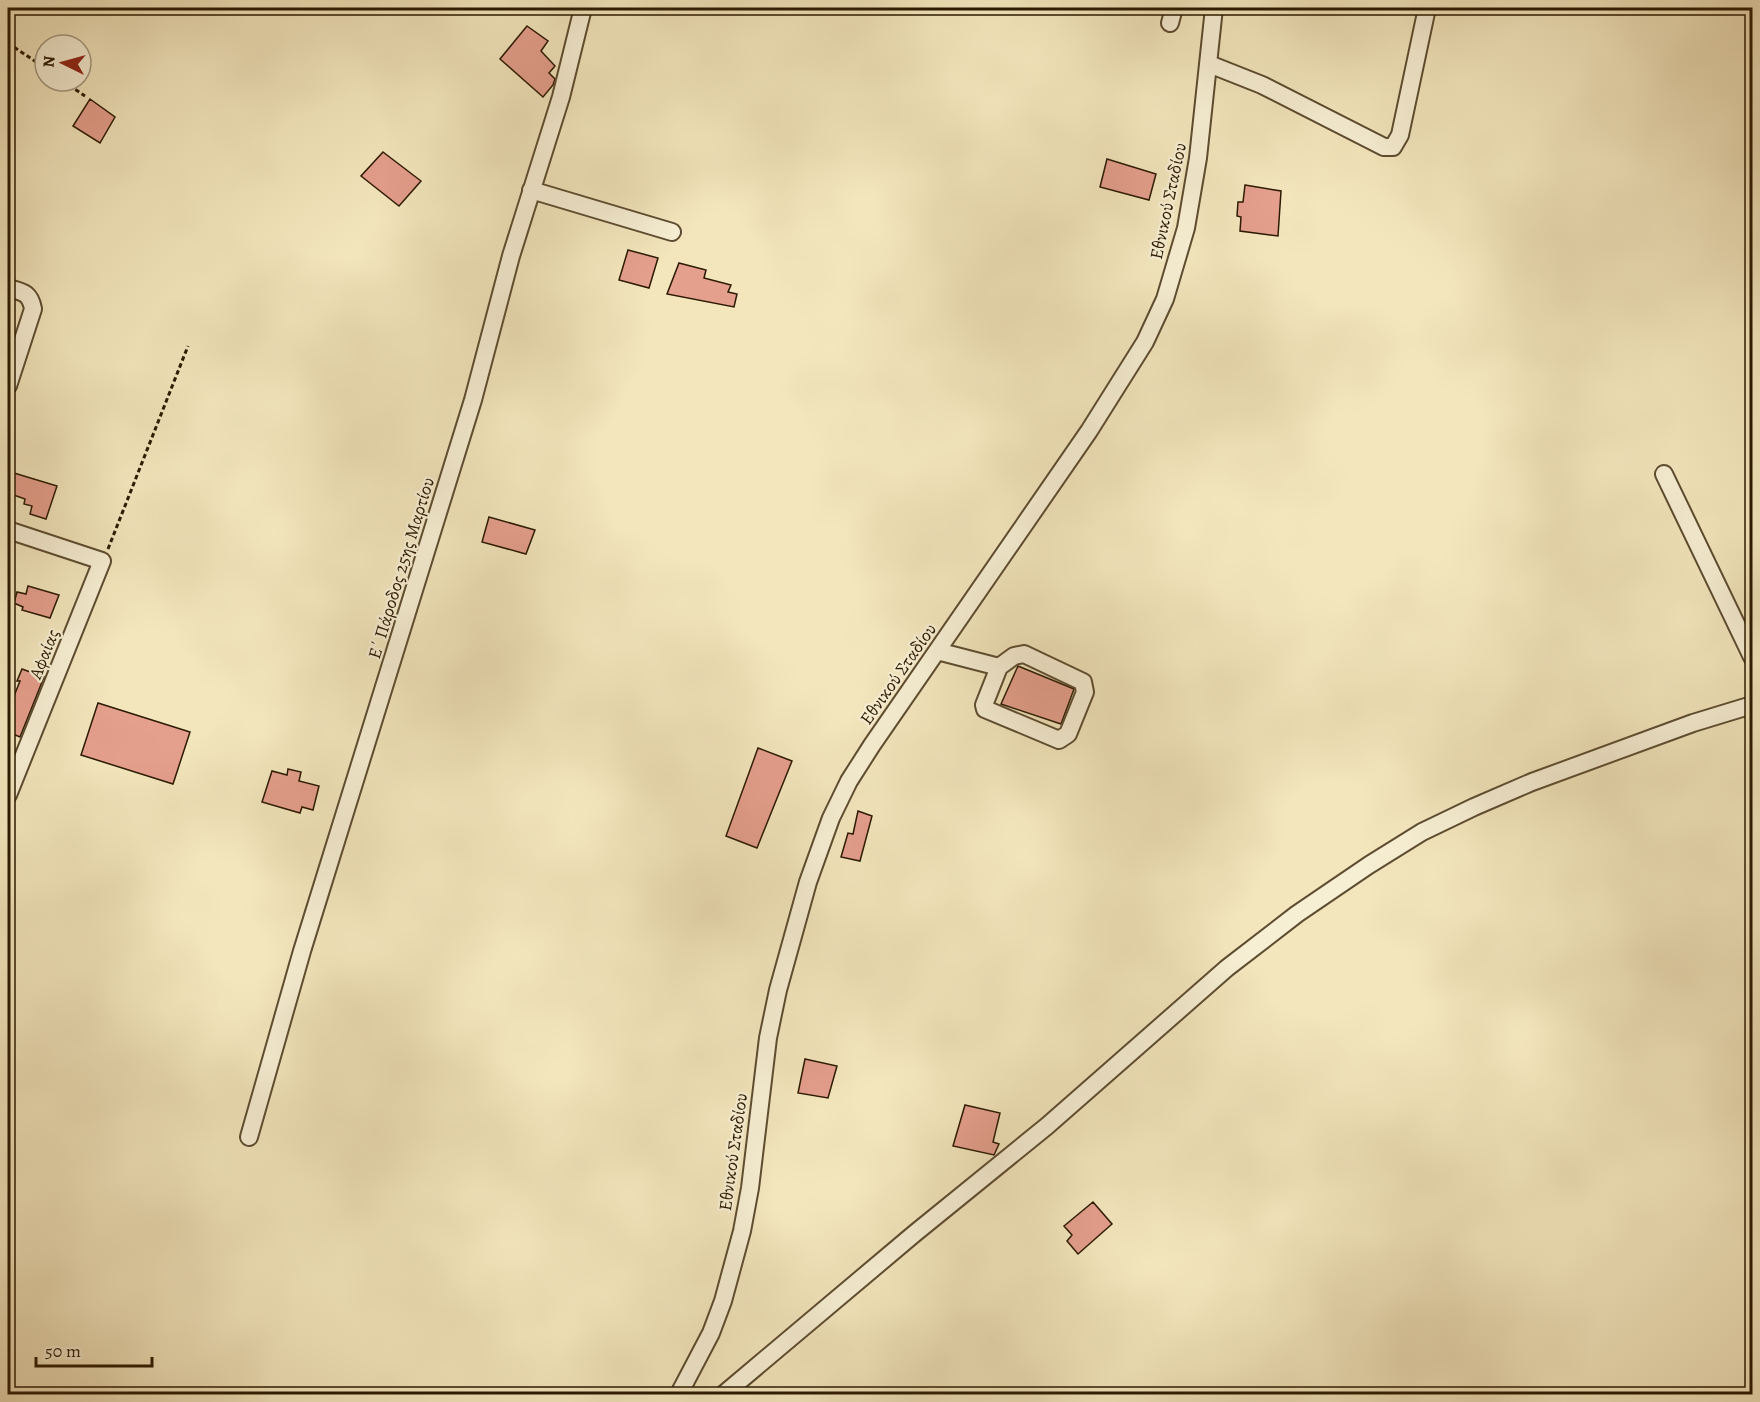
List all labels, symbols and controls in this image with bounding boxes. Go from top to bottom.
north arrow [33,33,93,93]
text: N [38,55,61,69]
street label: Εθνικού Σταδίου [1144,140,1192,262]
street label: Ε΄ Πάροδος 25ης Μαρτίου [362,474,440,662]
street label: Εθνικού Σταδίου [854,618,942,730]
street label: Αφαίας [23,626,65,683]
street label: Εθνικού Σταδίου [713,1092,753,1212]
scale bar [36,1330,152,1368]
text: 50 m [45,1339,81,1363]

